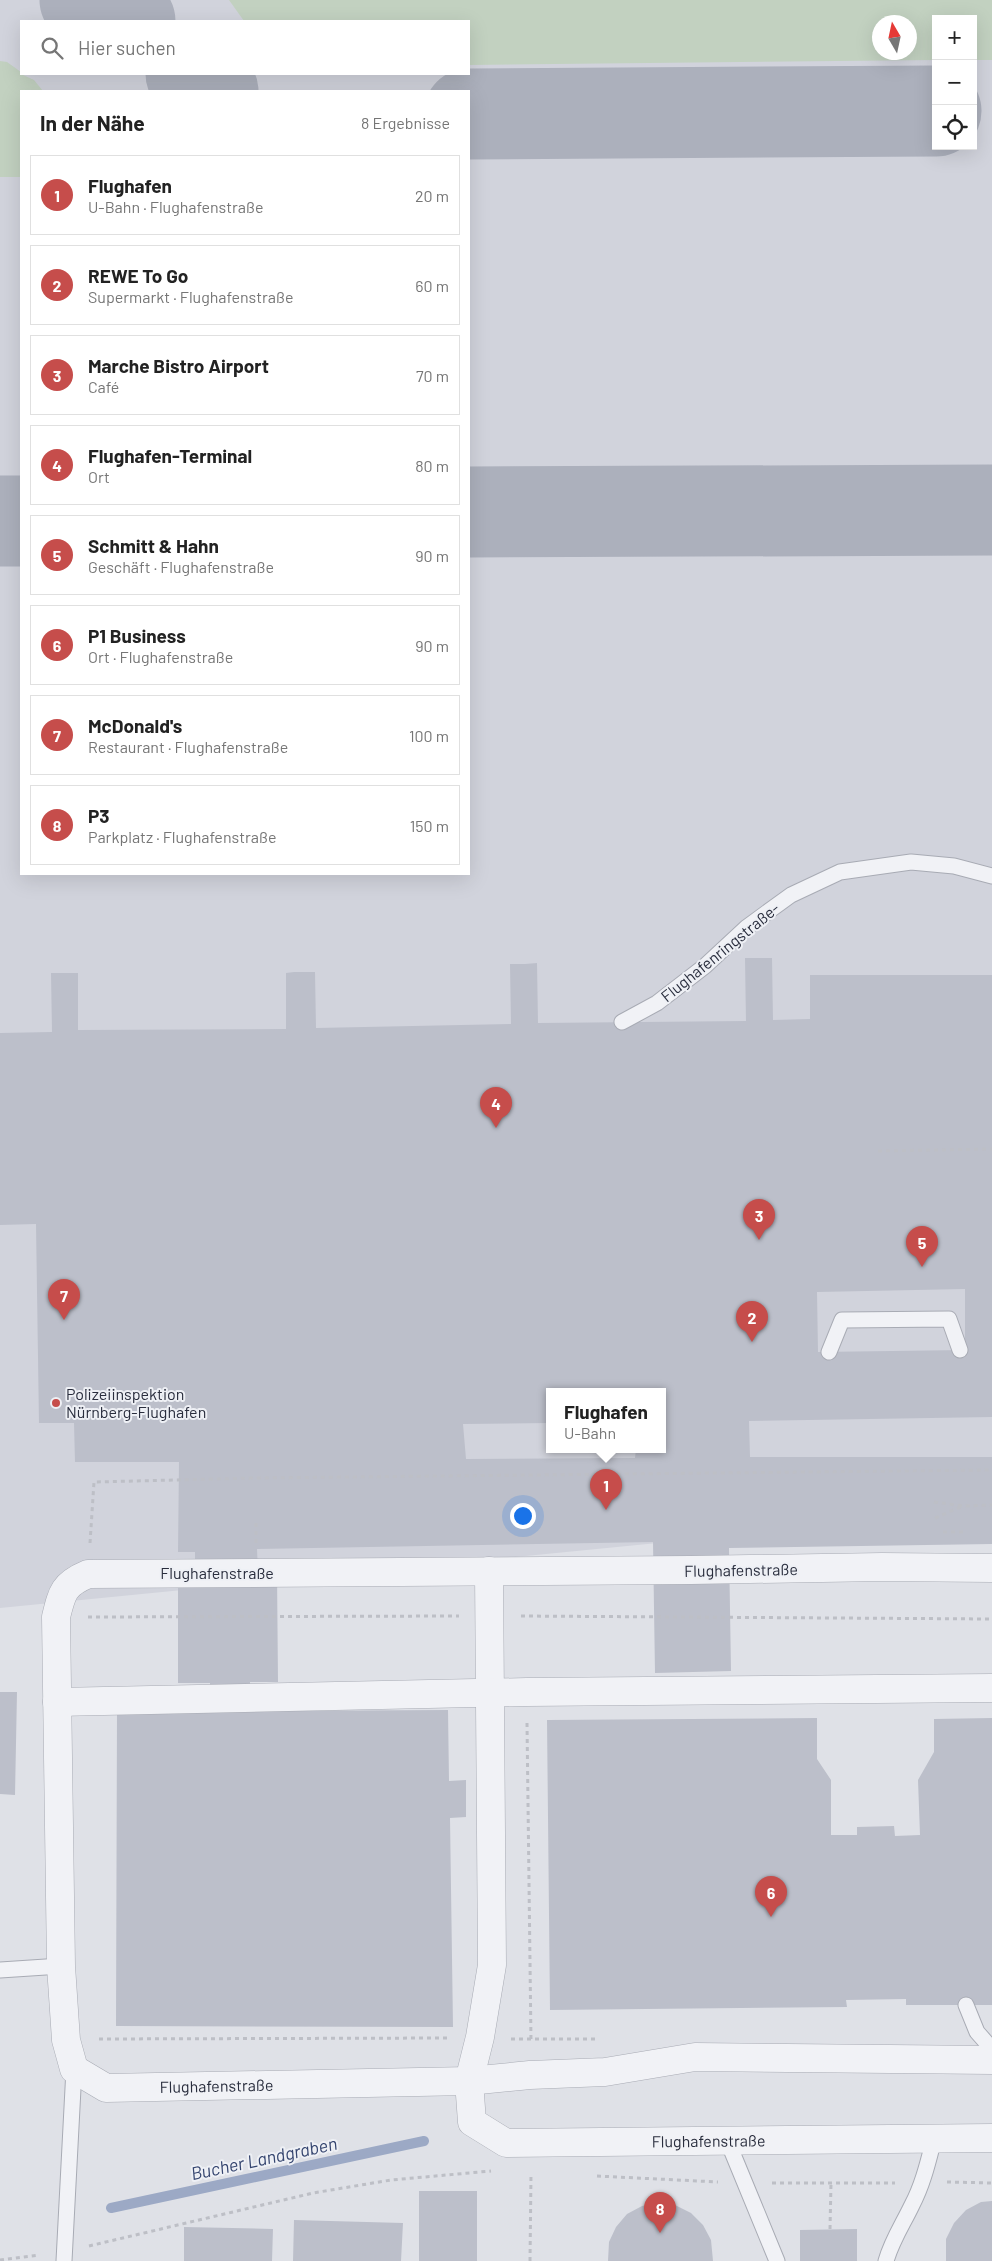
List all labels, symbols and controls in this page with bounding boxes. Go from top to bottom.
north arrow [872,15,917,60]
map controls [932,15,977,150]
button: + [932,15,977,60]
search box [20,20,470,75]
icon: search [38,34,66,62]
text: Hier suchen [78,36,176,59]
button: − [932,60,977,105]
button: locate [932,105,977,150]
text: In der Nähe [40,110,145,135]
text: 8 Ergebnisse [361,113,450,132]
text: Flughafen [88,174,172,197]
text: 1 [54,186,60,205]
text: 20 m [415,186,449,205]
text: U-Bahn · Flughafenstraße [88,197,263,216]
text: REWE To Go [88,264,188,287]
text: 2 [53,276,61,295]
text: 60 m [415,276,449,295]
text: Supermarkt · Flughafenstraße [88,287,293,306]
text: Marche Bistro Airport [88,354,269,377]
text: 3 [53,366,61,385]
text: 70 m [416,366,449,385]
text: Café [88,377,119,396]
text: Flughafen-Terminal [88,444,252,467]
text: 4 [52,456,62,475]
text: 80 m [415,456,449,475]
text: Ort [88,467,110,486]
text: Schmitt & Hahn [88,534,219,557]
text: 5 [53,546,61,565]
text: 90 m [415,546,449,565]
text: Geschäft · Flughafenstraße [88,557,274,576]
text: P1 Business [88,624,186,647]
text: 6 [53,636,61,655]
text: 90 m [415,636,449,655]
text: Ort · Flughafenstraße [88,647,233,666]
text: McDonald's [88,714,182,737]
text: 7 [53,726,61,745]
text: 100 m [409,726,449,745]
text: Restaurant · Flughafenstraße [88,737,288,756]
text: P3 [88,804,110,827]
text: 8 [53,816,61,835]
text: 150 m [410,816,449,835]
text: Parkplatz · Flughafenstraße [88,827,276,846]
street label: Flughafenringstraße- [657,898,783,1005]
pin: 4 [480,1087,512,1128]
pin: 3 [743,1199,775,1240]
pin: 5 [906,1226,938,1267]
pin: 7 [48,1279,80,1320]
pin: 2 [736,1301,768,1342]
place label: Polizeiinspektion Nürnberg-Flughafen [66,1384,206,1421]
popup [546,1388,666,1453]
marker: Polizeiinspektion Nürnberg-Flughafen [50,1397,62,1409]
text: Flughafen [564,1400,648,1423]
text: U-Bahn [564,1423,616,1442]
pin: 1 [590,1469,622,1510]
your location [510,1503,536,1529]
street label: Flughafenstraße [684,1559,798,1580]
street label: Flughafenstraße [160,1563,274,1582]
pin: 6 [755,1876,787,1917]
street label: Flughafenstraße [159,2075,274,2096]
street label: Flughafenstraße [652,2130,766,2151]
water label: Bucher Landgraben [189,2132,339,2184]
pin: 8 [644,2192,676,2233]

